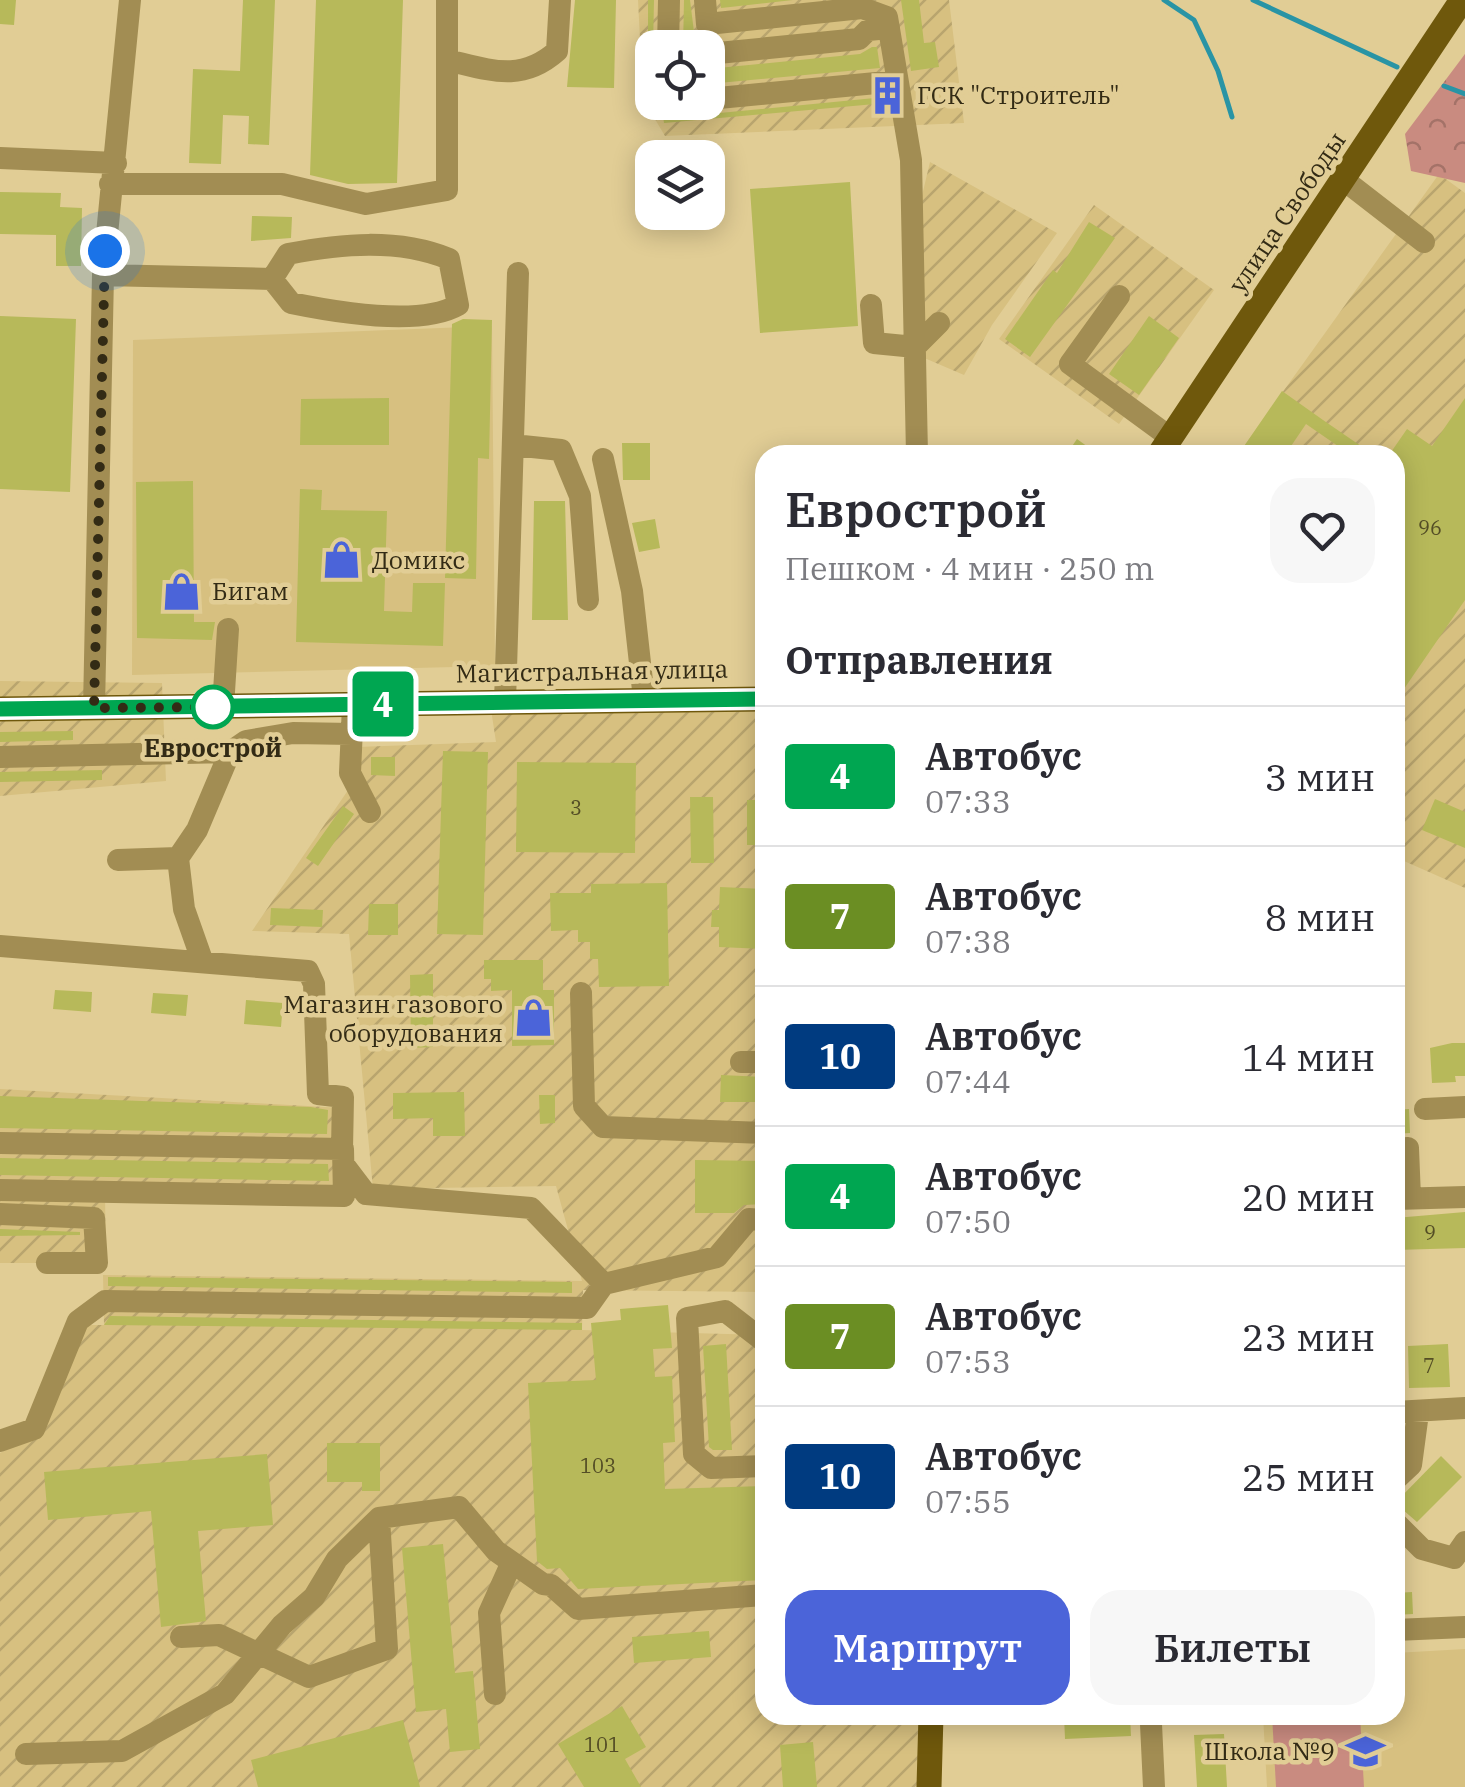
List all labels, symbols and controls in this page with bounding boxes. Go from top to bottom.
map controls [635,30,725,230]
button: locate [635,30,725,120]
building icon: ГСК "Строитель" [866,74,908,116]
place label: ГСК "Строитель" [917,78,1120,111]
street label: улица Свободы [1221,125,1353,299]
button: layers [635,140,725,230]
your location [80,226,130,276]
text: Еврострой [785,478,1047,540]
button: heart [1270,478,1375,583]
house number: 96 [1418,514,1442,541]
shop icon: Домикс [321,539,363,581]
place label: Домикс [372,543,465,576]
text: Пешком · 4 мин · 250 m [785,547,1155,589]
shop icon: Бигам [161,570,203,612]
place label: Бигам [212,574,289,607]
text: Отправления [785,635,1053,684]
street label: Магистральная улица [455,652,729,689]
line badge: 4 [350,672,416,736]
text: 4 [372,681,394,727]
marker: Еврострой [192,686,234,728]
place label: Еврострой [144,731,282,764]
text: Автобус [925,731,1082,780]
text: 3 мин [1265,752,1375,801]
text: 4 [829,753,851,799]
text: 07:33 [925,780,1011,822]
house number: 3 [570,794,582,821]
text: Автобус [925,871,1082,920]
text: 8 мин [1265,892,1375,941]
text: 7 [829,893,851,939]
text: 07:38 [925,920,1011,962]
place label: Магазин газового оборудования [283,987,503,1049]
shop icon: Магазин газового оборудования [512,997,554,1039]
text: Автобус [925,1011,1082,1060]
text: 14 мин [1242,1032,1375,1081]
text: 10 [819,1033,861,1079]
text: 07:44 [925,1060,1011,1102]
text: Автобус [925,1151,1082,1200]
text: 20 мин [1242,1172,1375,1221]
text: 4 [829,1173,851,1219]
text: 07:50 [925,1200,1011,1242]
house number: 9 [1424,1219,1436,1246]
text: Автобус [925,1291,1082,1340]
text: 23 мин [1242,1312,1375,1361]
text: 7 [829,1313,851,1359]
text: 07:53 [925,1340,1011,1382]
house number: 7 [1423,1352,1435,1379]
text: Автобус [925,1431,1082,1480]
house number: 103 [580,1452,616,1479]
text: 25 мин [1242,1452,1375,1501]
text: 10 [819,1453,861,1499]
text: 07:55 [925,1480,1011,1522]
button: Маршрут [785,1590,1070,1705]
button: Билеты [1090,1590,1375,1705]
school or university icon: Школа №9 [1344,1730,1386,1772]
house number: 101 [584,1731,620,1758]
place label: Школа №9 [1204,1734,1335,1767]

